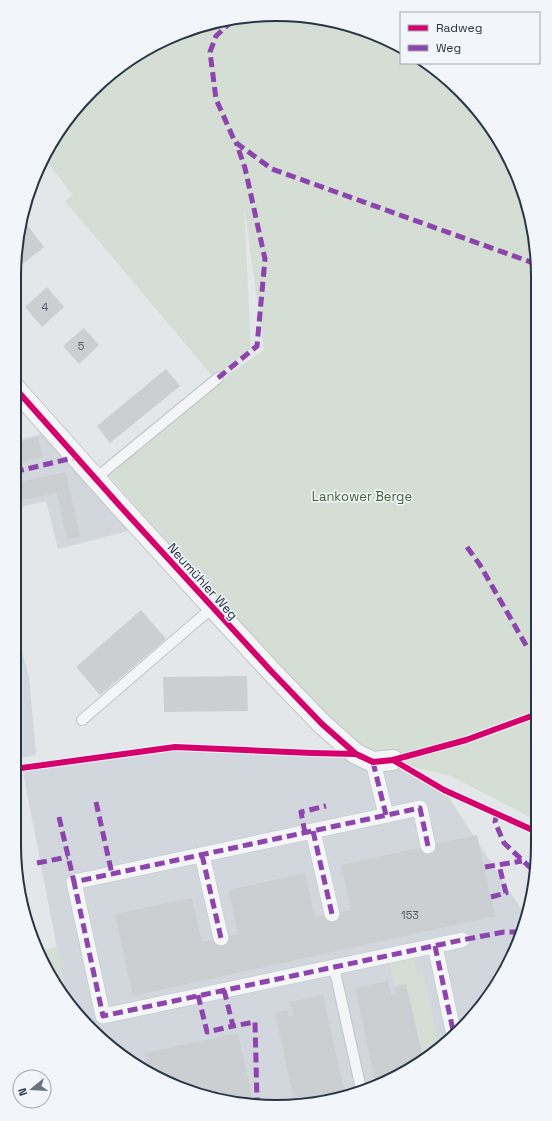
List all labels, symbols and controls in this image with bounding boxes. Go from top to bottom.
legend [400,12,540,64]
text: Radweg [436,20,482,36]
text: Weg [436,40,461,56]
house number: 4 [42,300,49,314]
house number: 5 [78,339,85,353]
park label: Lankower Berge [312,488,412,505]
street label: Neumühler Weg [164,539,242,623]
house number: 153 [401,908,419,922]
north arrow [12,1069,52,1109]
text: N [15,1086,30,1098]

